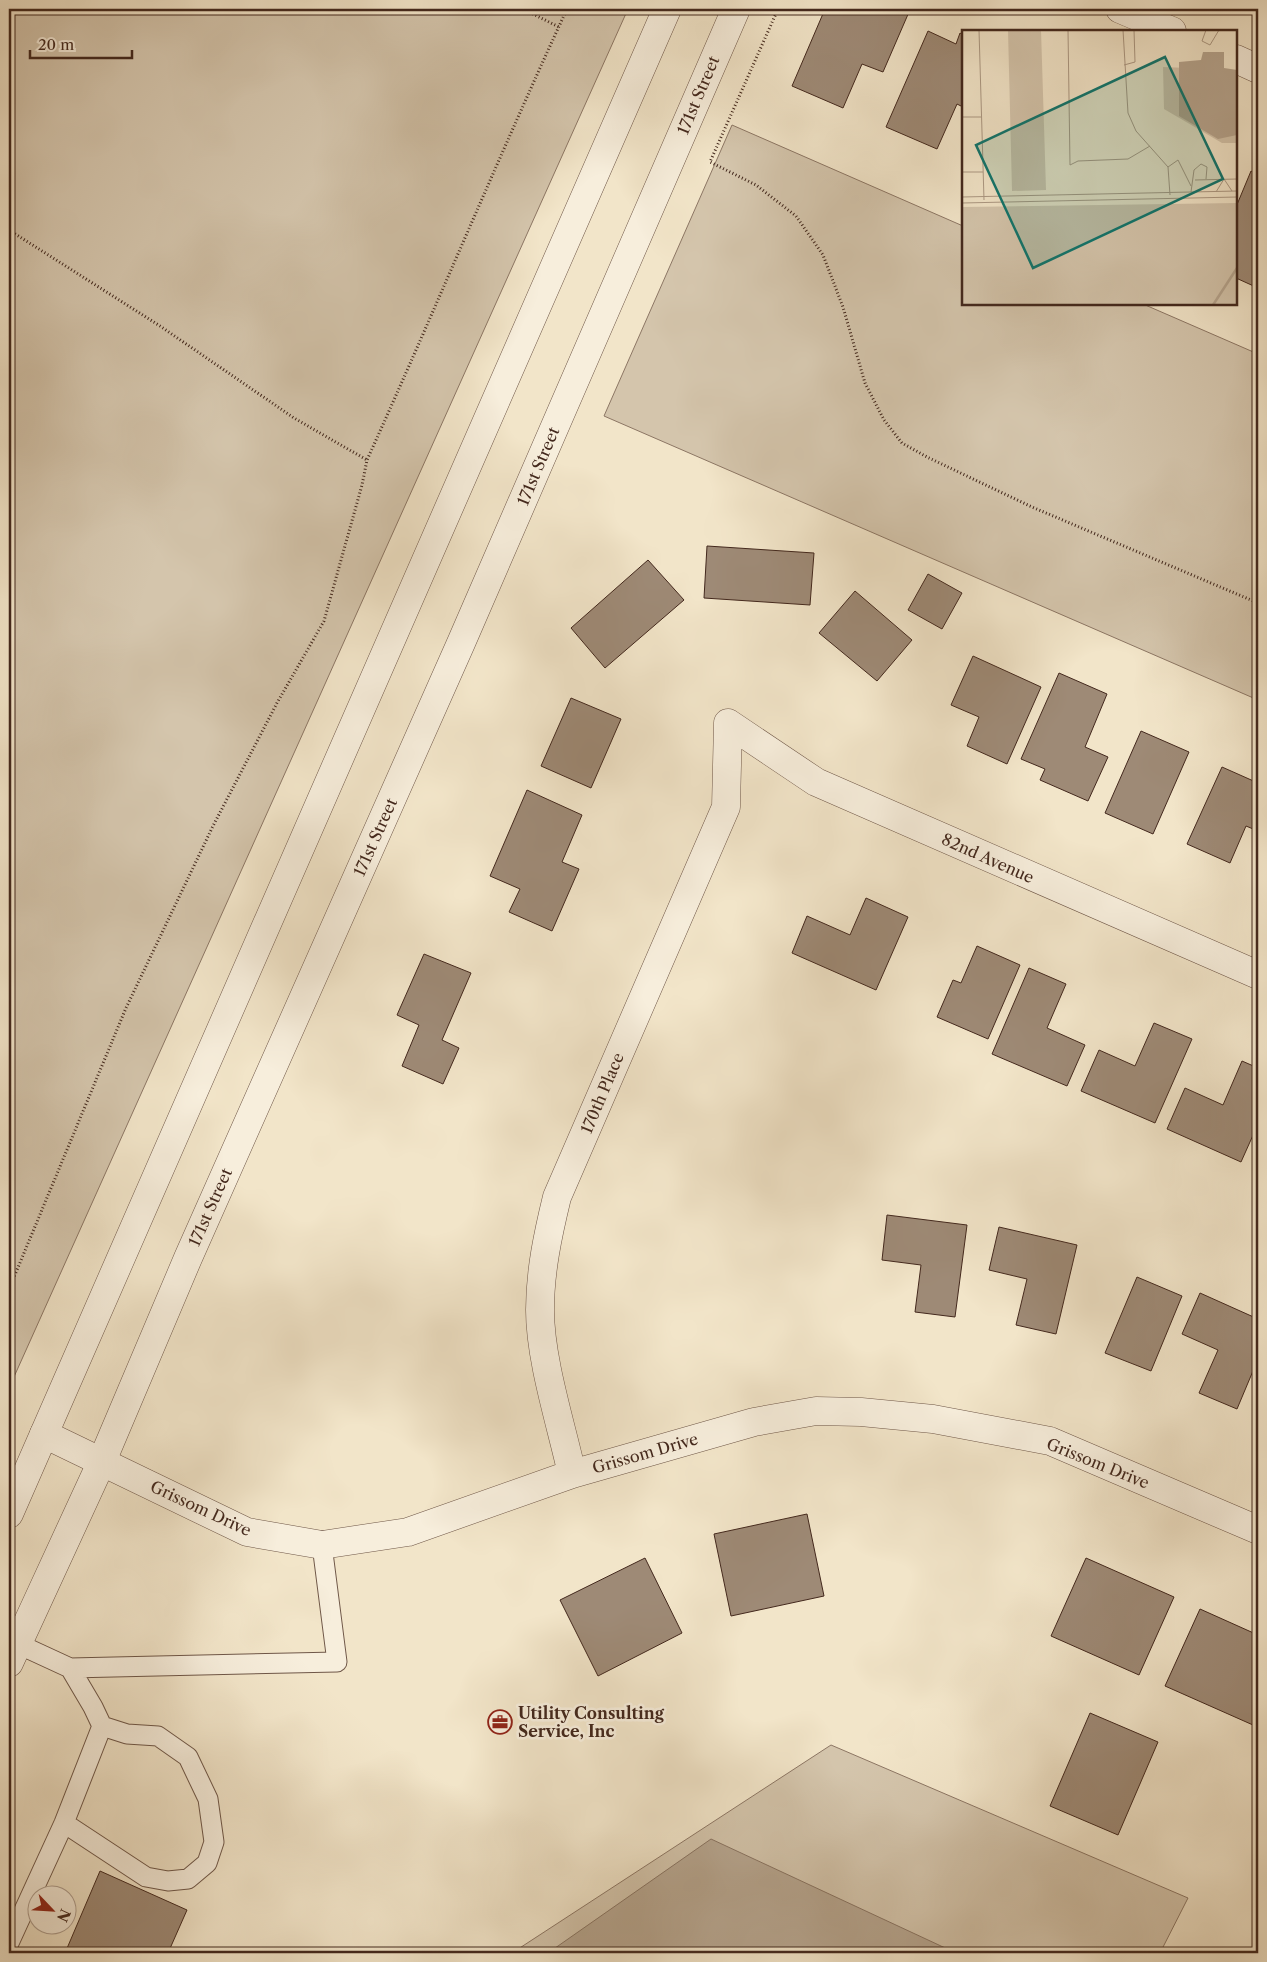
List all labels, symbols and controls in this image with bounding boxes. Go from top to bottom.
scale bar [30,28,132,60]
inset map [962,30,1237,305]
text: 20 m [38,35,74,54]
street label: 171st Street [672,52,724,137]
street label: 171st Street [512,423,564,508]
street label: 171st Street [349,794,401,879]
street label: 82nd Avenue [939,829,1037,887]
street label: 170th Place [576,1050,628,1136]
street label: 171st Street [184,1164,236,1249]
street label: Grissom Drive [590,1428,700,1478]
street label: Grissom Drive [1044,1433,1152,1493]
street label: Grissom Drive [147,1476,255,1540]
place label: Utility Consulting Service, Inc [518,1703,665,1741]
office icon: Utility Consulting Service, Inc [487,1709,513,1735]
north arrow [28,1884,78,1934]
text: N [53,1906,75,1925]

